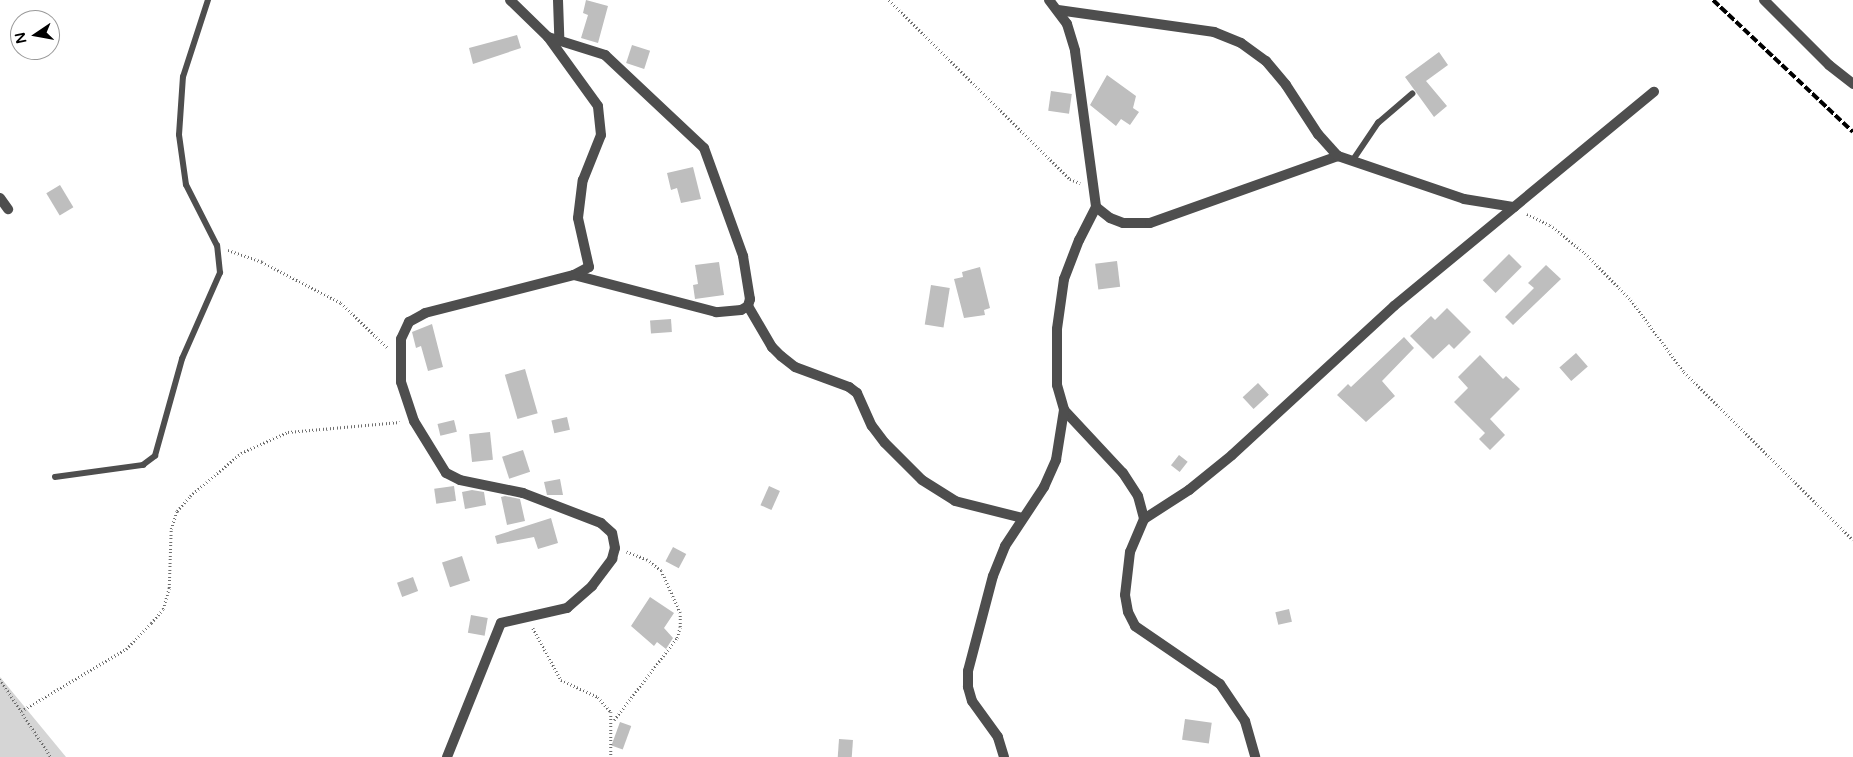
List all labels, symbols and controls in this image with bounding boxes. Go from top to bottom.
north arrow [10,10,60,60]
text: N [11,31,30,45]

